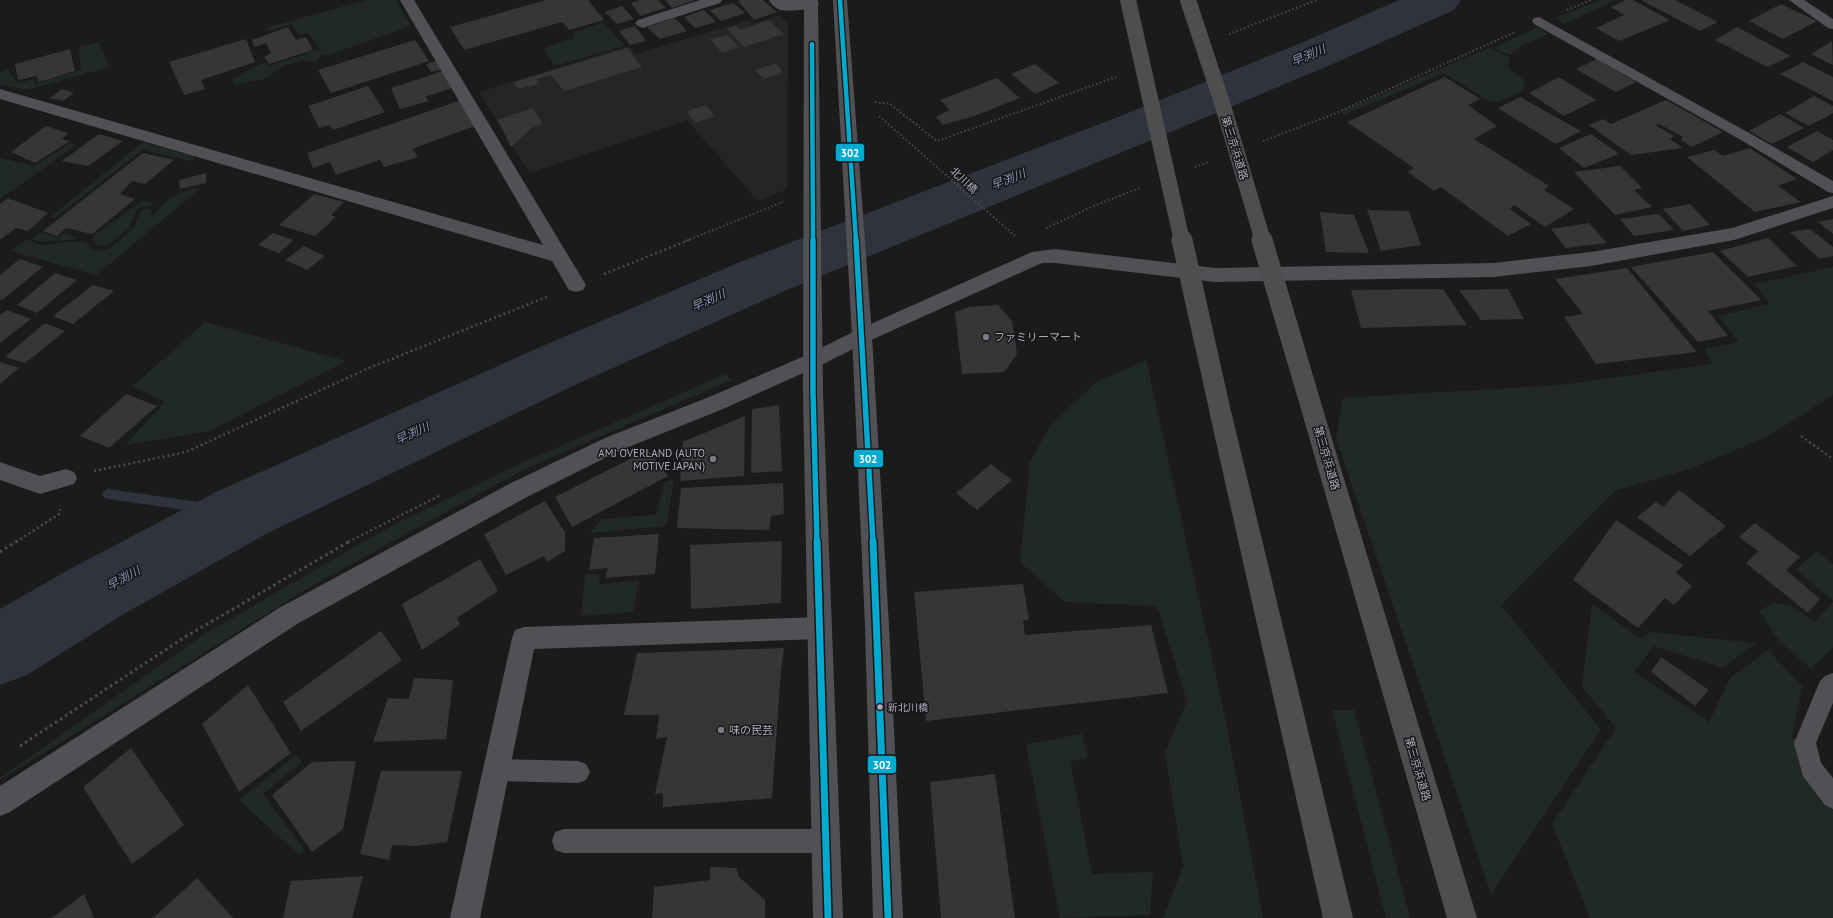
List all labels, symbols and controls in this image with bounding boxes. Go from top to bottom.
water label: 早渕川 [1288,40,1329,69]
street label: 第三京浜道路 [1219,114,1251,182]
line badge: 302 [835,143,865,162]
text: 302 [841,146,859,160]
street label: 北川橋 [947,164,981,196]
water label: 早渕川 [988,165,1029,193]
water label: 早渕川 [688,285,729,314]
place label: ファミリーマート [994,330,1082,344]
marker: ファミリーマート [981,332,991,342]
water label: 早渕川 [393,418,433,447]
street label: 第三京浜道路 [1311,424,1343,492]
place label: AMJ OVERLAND (AUTO MOTIVE JAPAN) [598,446,705,473]
line badge: 302 [853,449,884,468]
text: 302 [859,452,877,466]
marker: AMJ OVERLAND (AUTO MOTIVE JAPAN) [708,454,718,464]
water label: 早渕川 [104,562,144,593]
place label: 新北川橋 [888,701,928,714]
marker: 新北川橋 [875,702,885,712]
place label: 味の民芸 [729,723,773,737]
marker: 味の民芸 [716,725,726,735]
street label: 第三京浜道路 [1402,735,1434,803]
line badge: 302 [867,755,897,774]
text: 302 [873,758,891,772]

